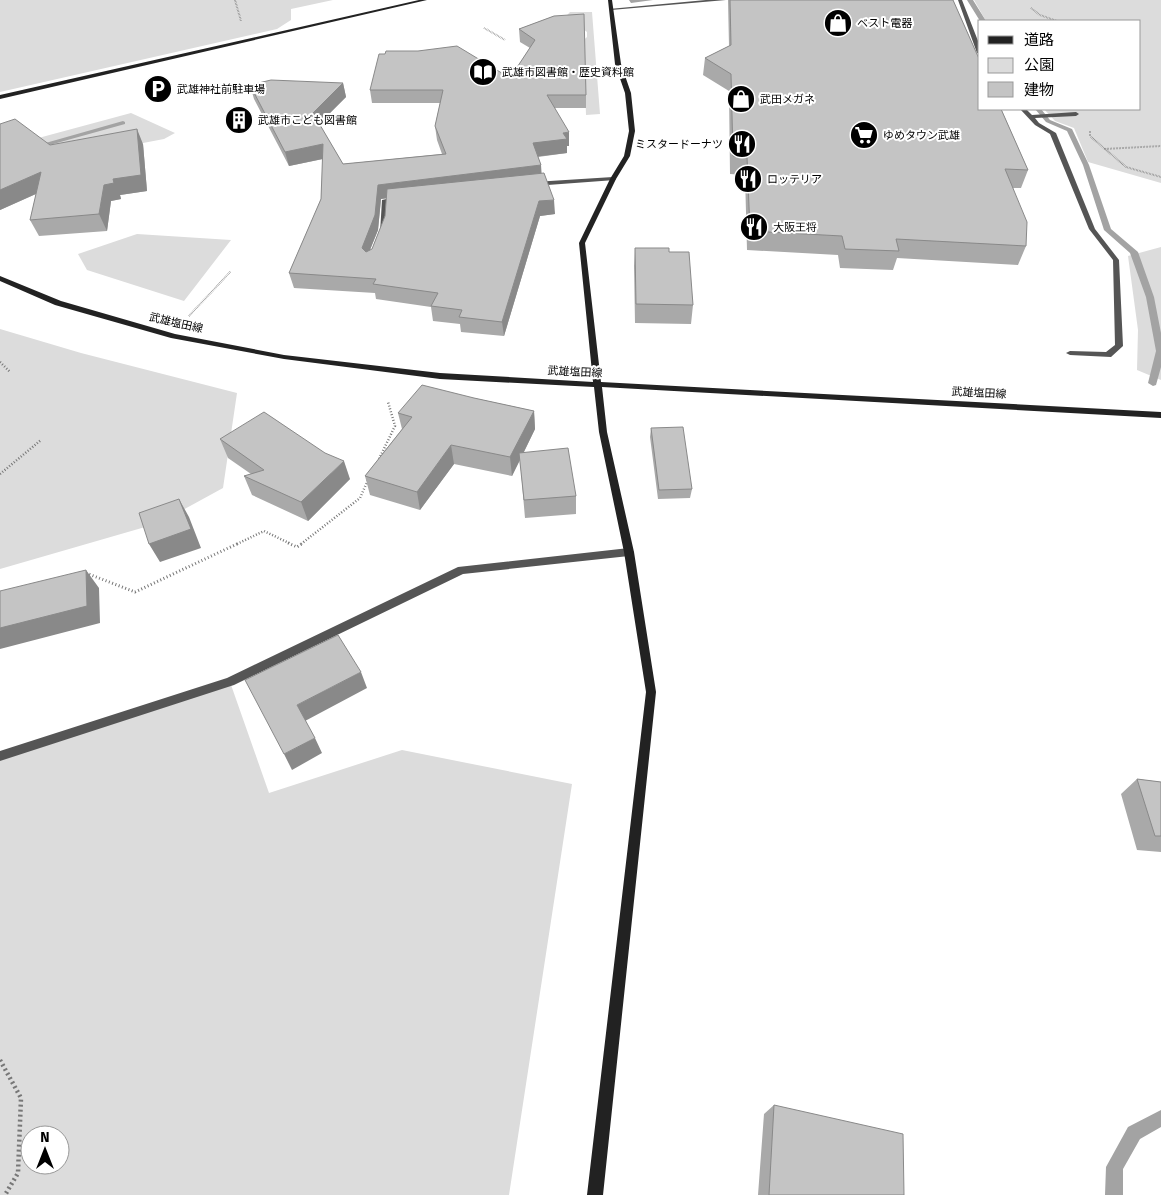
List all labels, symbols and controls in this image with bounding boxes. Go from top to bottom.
shop icon: ベスト電器 [823,8,853,38]
place label: ベスト電器 [857,17,912,30]
legend [978,20,1141,110]
text: 道路 [1024,31,1054,49]
text: 公園 [1024,56,1054,74]
library icon: 武雄市図書館・歴史資料館 [468,57,498,87]
place label: 武雄市図書館・歴史資料館 [502,66,634,79]
parking icon: 武雄神社前駐車場 [143,74,173,104]
text: 建物 [1024,81,1054,99]
place label: 武雄神社前駐車場 [177,83,265,96]
shop icon: 武田メガネ [726,84,756,114]
place label: 武田メガネ [760,93,815,106]
building icon: 武雄市こども図書館 [224,105,254,135]
place label: 武雄市こども図書館 [258,114,357,127]
supermarket icon: ゆめタウン武雄 [849,120,879,150]
restaurant icon: ミスタードーナツ [727,129,757,159]
place label: ゆめタウン武雄 [883,129,960,142]
place label: ミスタードーナツ [635,138,723,151]
restaurant icon: ロッテリア [733,164,763,194]
place label: ロッテリア [767,173,822,186]
restaurant icon: 大阪王将 [739,212,769,242]
place label: 大阪王将 [773,221,817,234]
street label: 武雄塩田線 [148,310,204,336]
street label: 武雄塩田線 [547,364,603,380]
street label: 武雄塩田線 [951,385,1007,401]
north arrow [20,1125,70,1175]
text: N [40,1129,50,1146]

